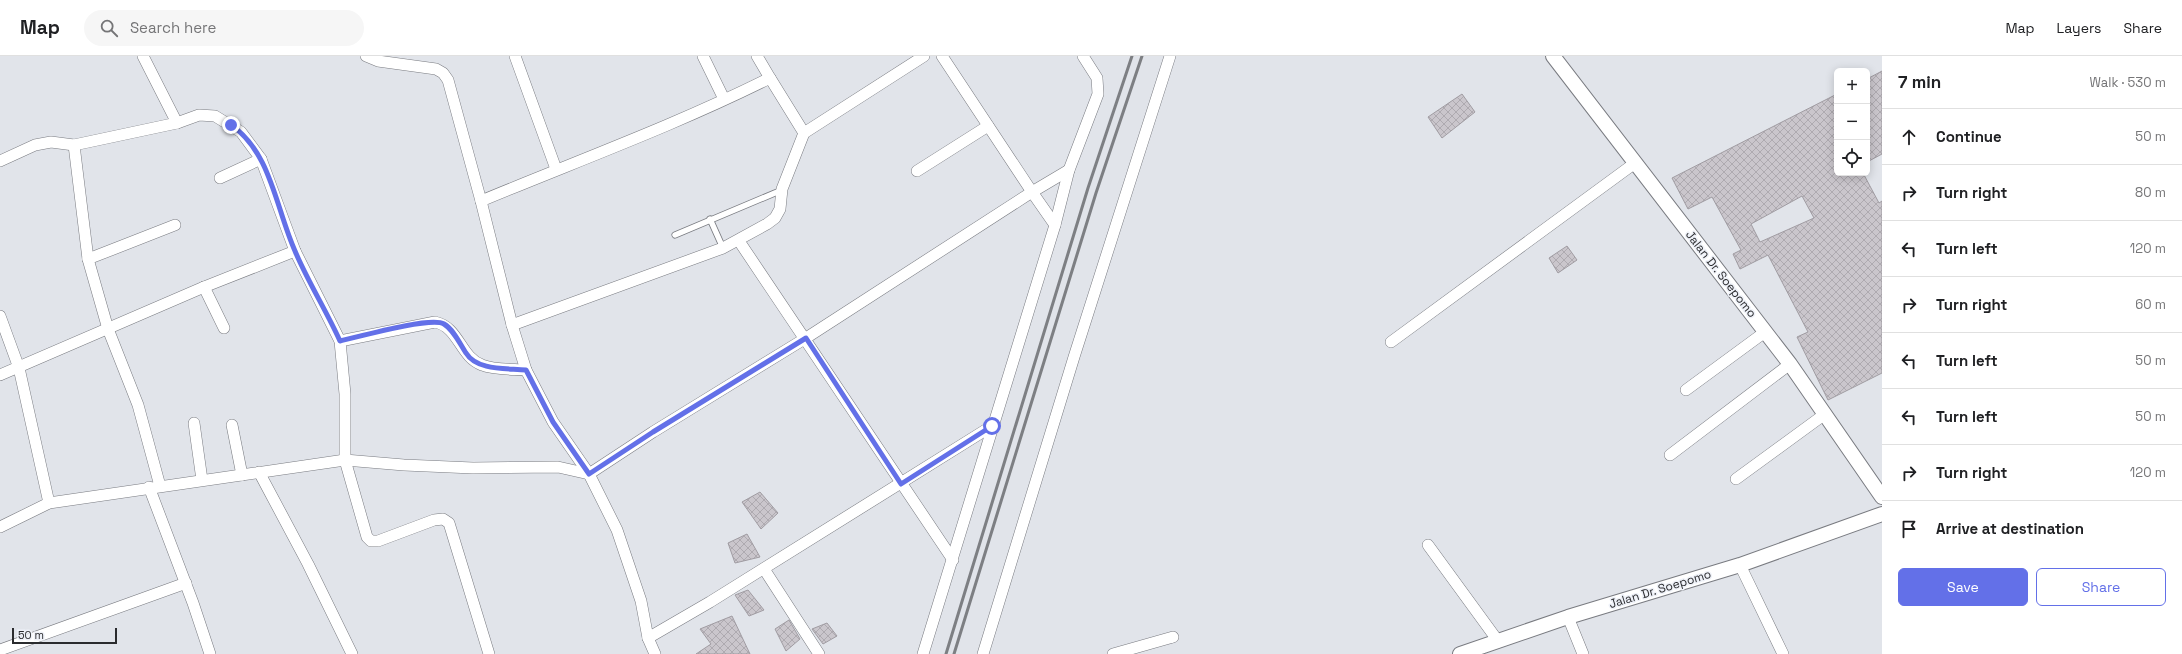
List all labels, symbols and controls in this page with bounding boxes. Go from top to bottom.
search box [84,10,364,46]
text: Map [20,15,60,40]
icon: search [98,17,120,39]
text: Search here [130,18,216,37]
text: Map [2005,19,2035,37]
text: Layers [2057,19,2101,37]
text: Share [2123,19,2162,37]
map controls [1834,68,1870,176]
button: + [1834,68,1870,104]
text: 7 min [1898,71,1941,93]
text: Walk · 530 m [2089,74,2166,91]
button: − [1834,104,1870,140]
route end [222,116,240,134]
icon: ahead [1898,126,1920,148]
text: Continue [1936,127,2002,146]
text: 50 m [2135,128,2166,145]
button: locate [1834,140,1870,176]
icon: right [1898,182,1920,204]
text: Turn right [1936,183,2007,202]
text: 80 m [2135,184,2166,201]
street label: Jalan Dr. Soepomo [1682,227,1760,321]
icon: left [1898,238,1920,260]
text: Turn left [1936,239,1998,258]
text: 120 m [2130,240,2166,257]
icon: right [1898,294,1920,316]
text: Turn right [1936,295,2007,314]
text: 60 m [2135,296,2166,313]
icon: left [1898,350,1920,372]
text: Turn left [1936,351,1998,370]
text: 50 m [2135,352,2166,369]
icon: left [1898,406,1920,428]
text: Turn left [1936,407,1998,426]
text: 50 m [2135,408,2166,425]
route start [983,417,1001,435]
icon: right [1898,462,1920,484]
text: Turn right [1936,463,2007,482]
text: 120 m [2130,464,2166,481]
icon: arrive [1898,518,1920,540]
text: Arrive at destination [1936,519,2084,538]
street label: Jalan Dr. Soepomo [1607,566,1713,612]
button: Save [1898,568,2028,606]
button: Share [2036,568,2166,606]
scale bar [12,626,117,645]
text: 50 m [18,628,44,642]

